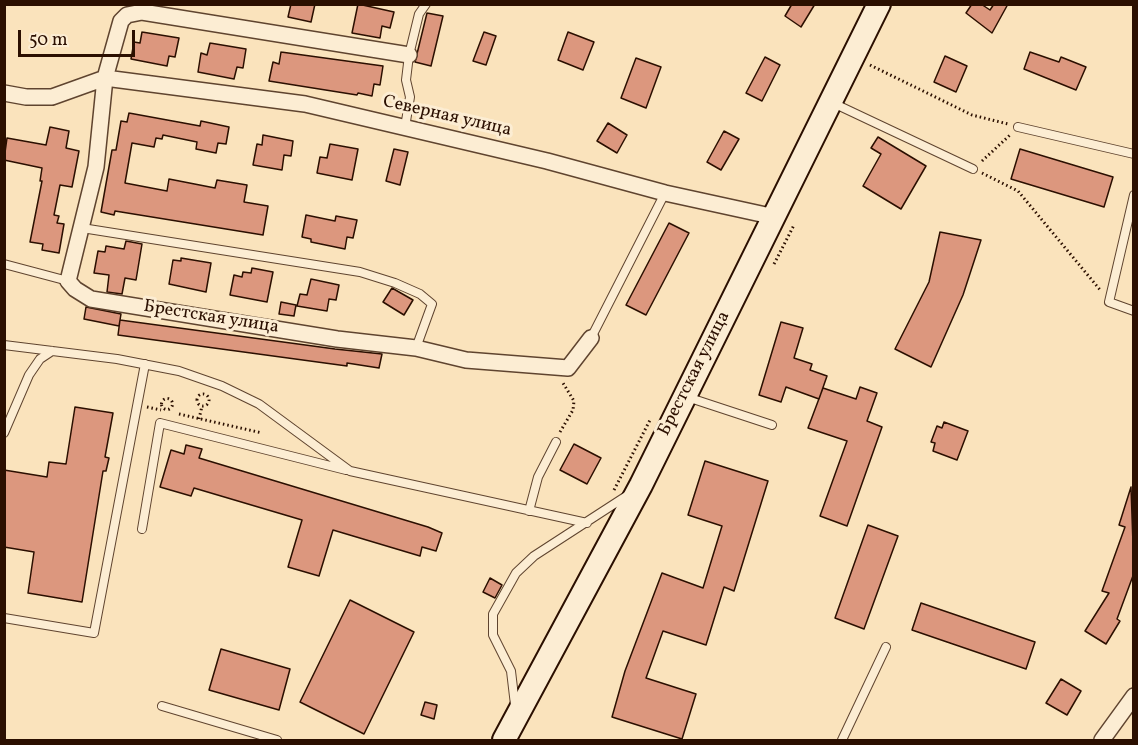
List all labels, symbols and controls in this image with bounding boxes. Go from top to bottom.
scale bar [21,18,138,56]
text: 50 m [29,28,68,53]
street label: Северная улица [381,92,513,142]
street label: Брестская улица [142,297,280,339]
street label: Брестская улица [654,308,736,440]

